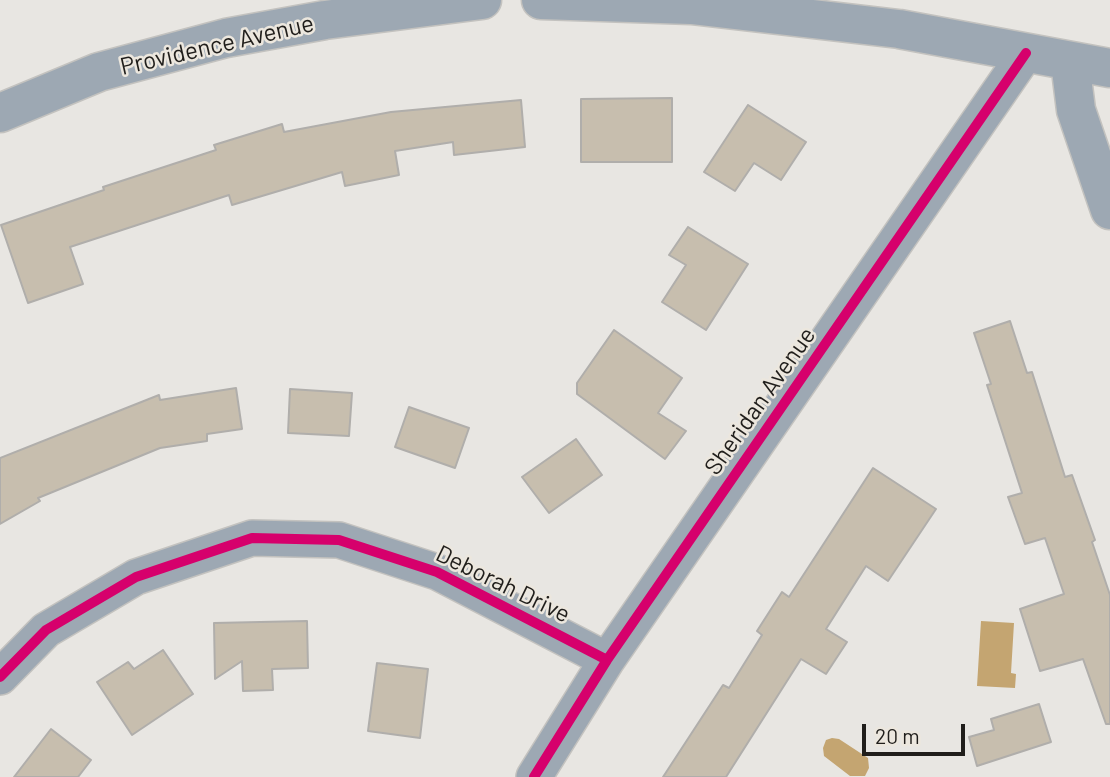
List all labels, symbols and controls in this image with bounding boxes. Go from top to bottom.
street label: Providence Avenue [117,9,317,81]
street label: Sheridan Avenue [698,322,822,480]
street label: Deborah Drive [431,539,575,629]
scale bar [865,710,968,754]
text: 20 m [875,723,920,748]

